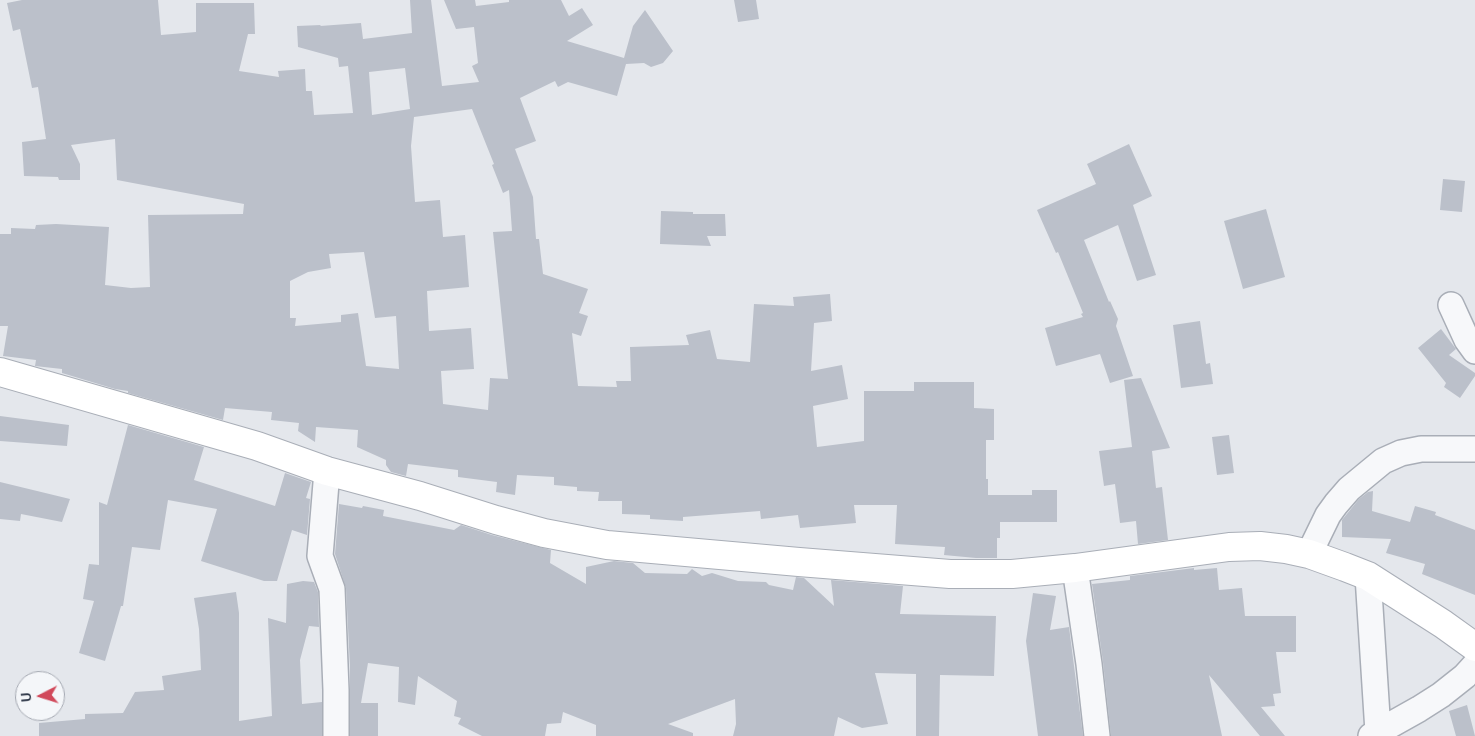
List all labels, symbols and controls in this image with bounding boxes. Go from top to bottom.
north arrow [15,671,65,721]
text: U [17,692,35,703]

